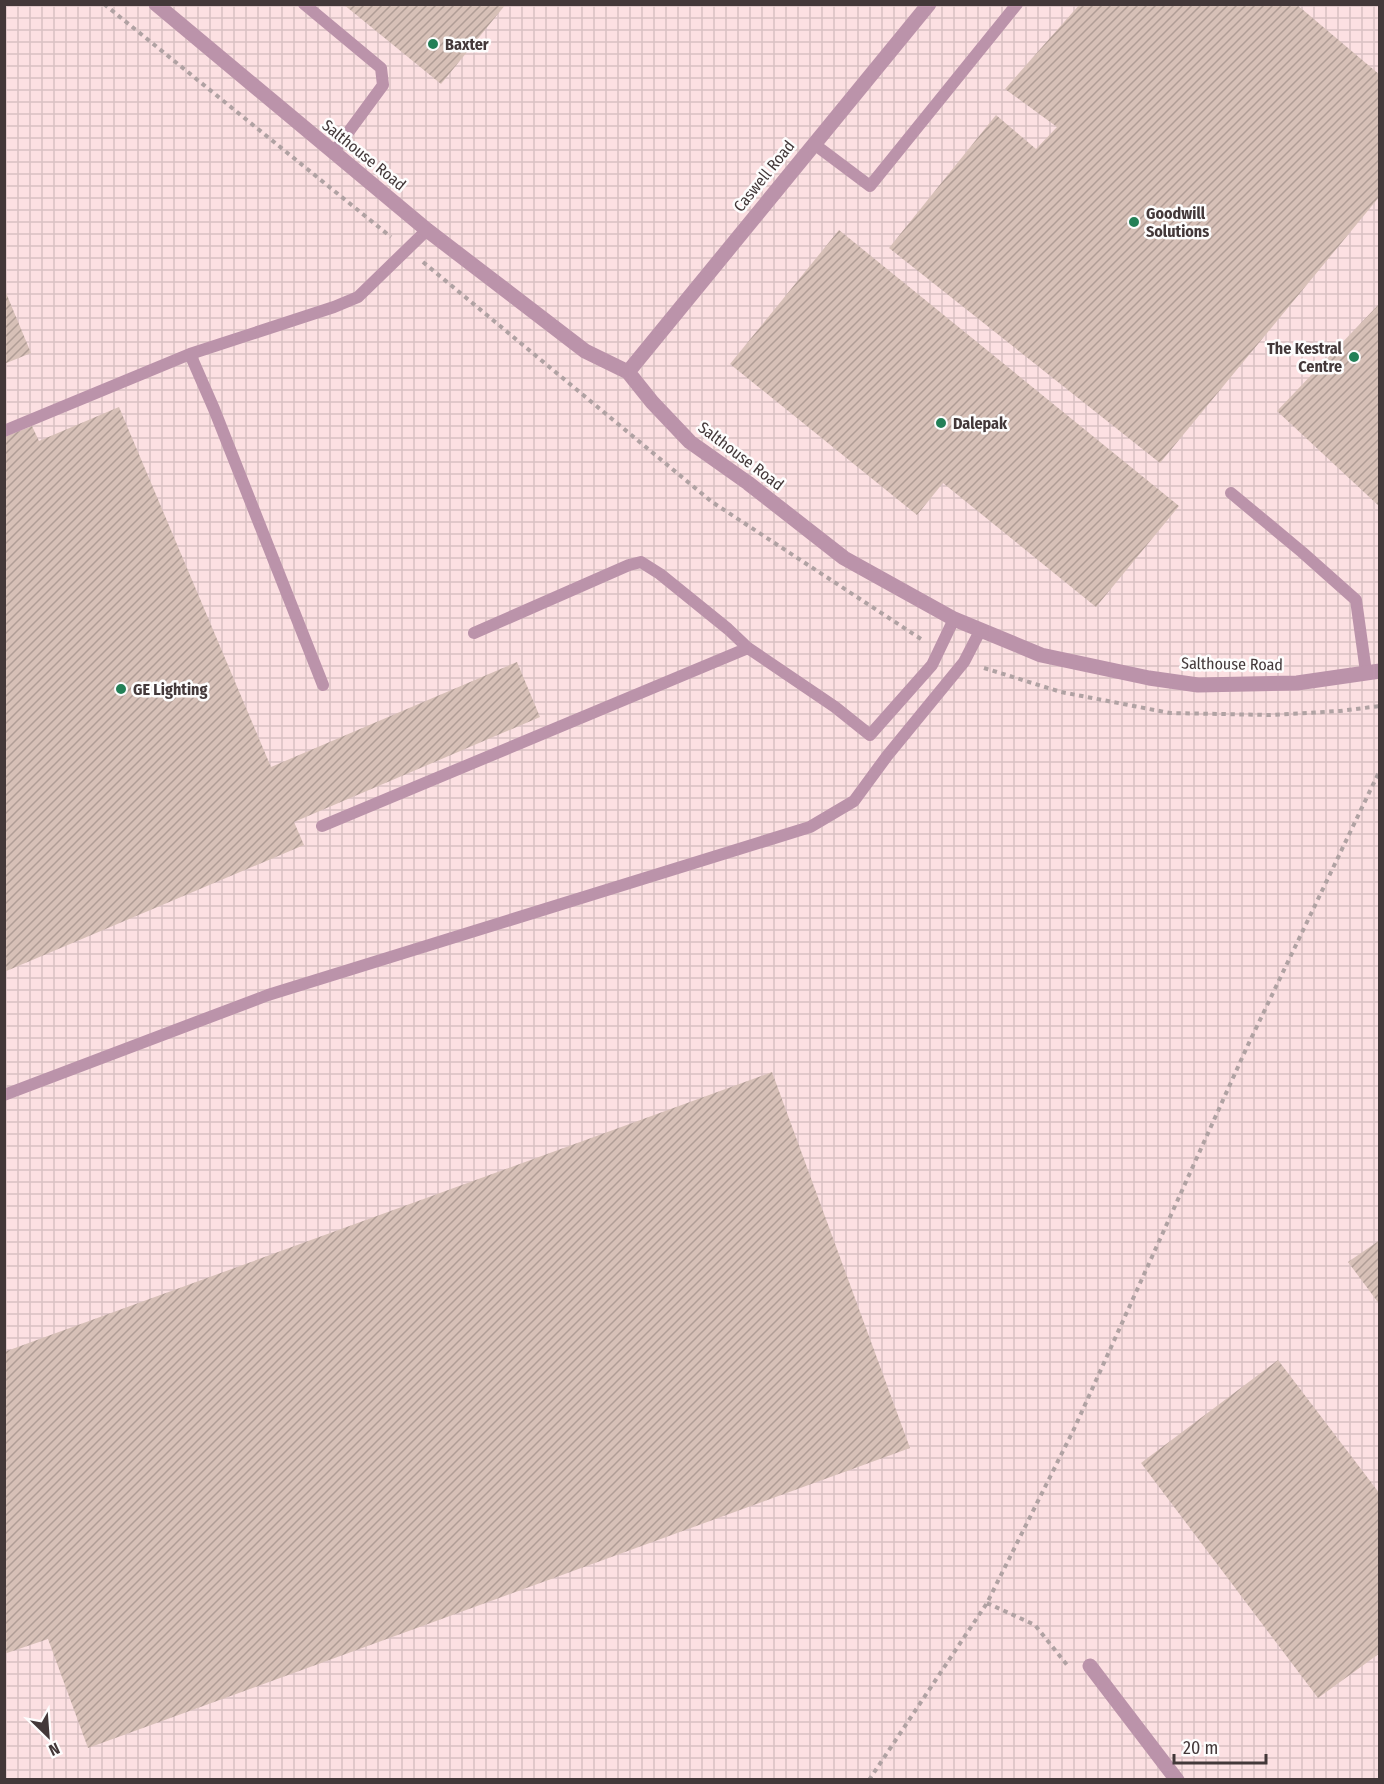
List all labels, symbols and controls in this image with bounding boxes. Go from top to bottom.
place label: Baxter [445,35,489,54]
marker: Baxter [426,37,440,51]
street label: Salthouse Road [318,116,410,194]
street label: Caswell Road [729,137,799,215]
place label: Goodwill Solutions [1146,204,1209,241]
marker: Goodwill Solutions [1127,215,1141,229]
place label: The Kestral Centre [1267,339,1343,376]
marker: The Kestral Centre [1347,350,1361,364]
place label: Dalepak [953,414,1008,433]
marker: Dalepak [934,416,948,430]
street label: Salthouse Road [695,418,787,494]
street label: Salthouse Road [1181,654,1283,674]
place label: GE Lighting [133,680,207,699]
marker: GE Lighting [114,682,128,696]
north arrow [18,1706,78,1766]
scale bar [1174,1727,1266,1765]
text: 20 m [1183,1737,1218,1759]
text: N [46,1739,62,1760]

